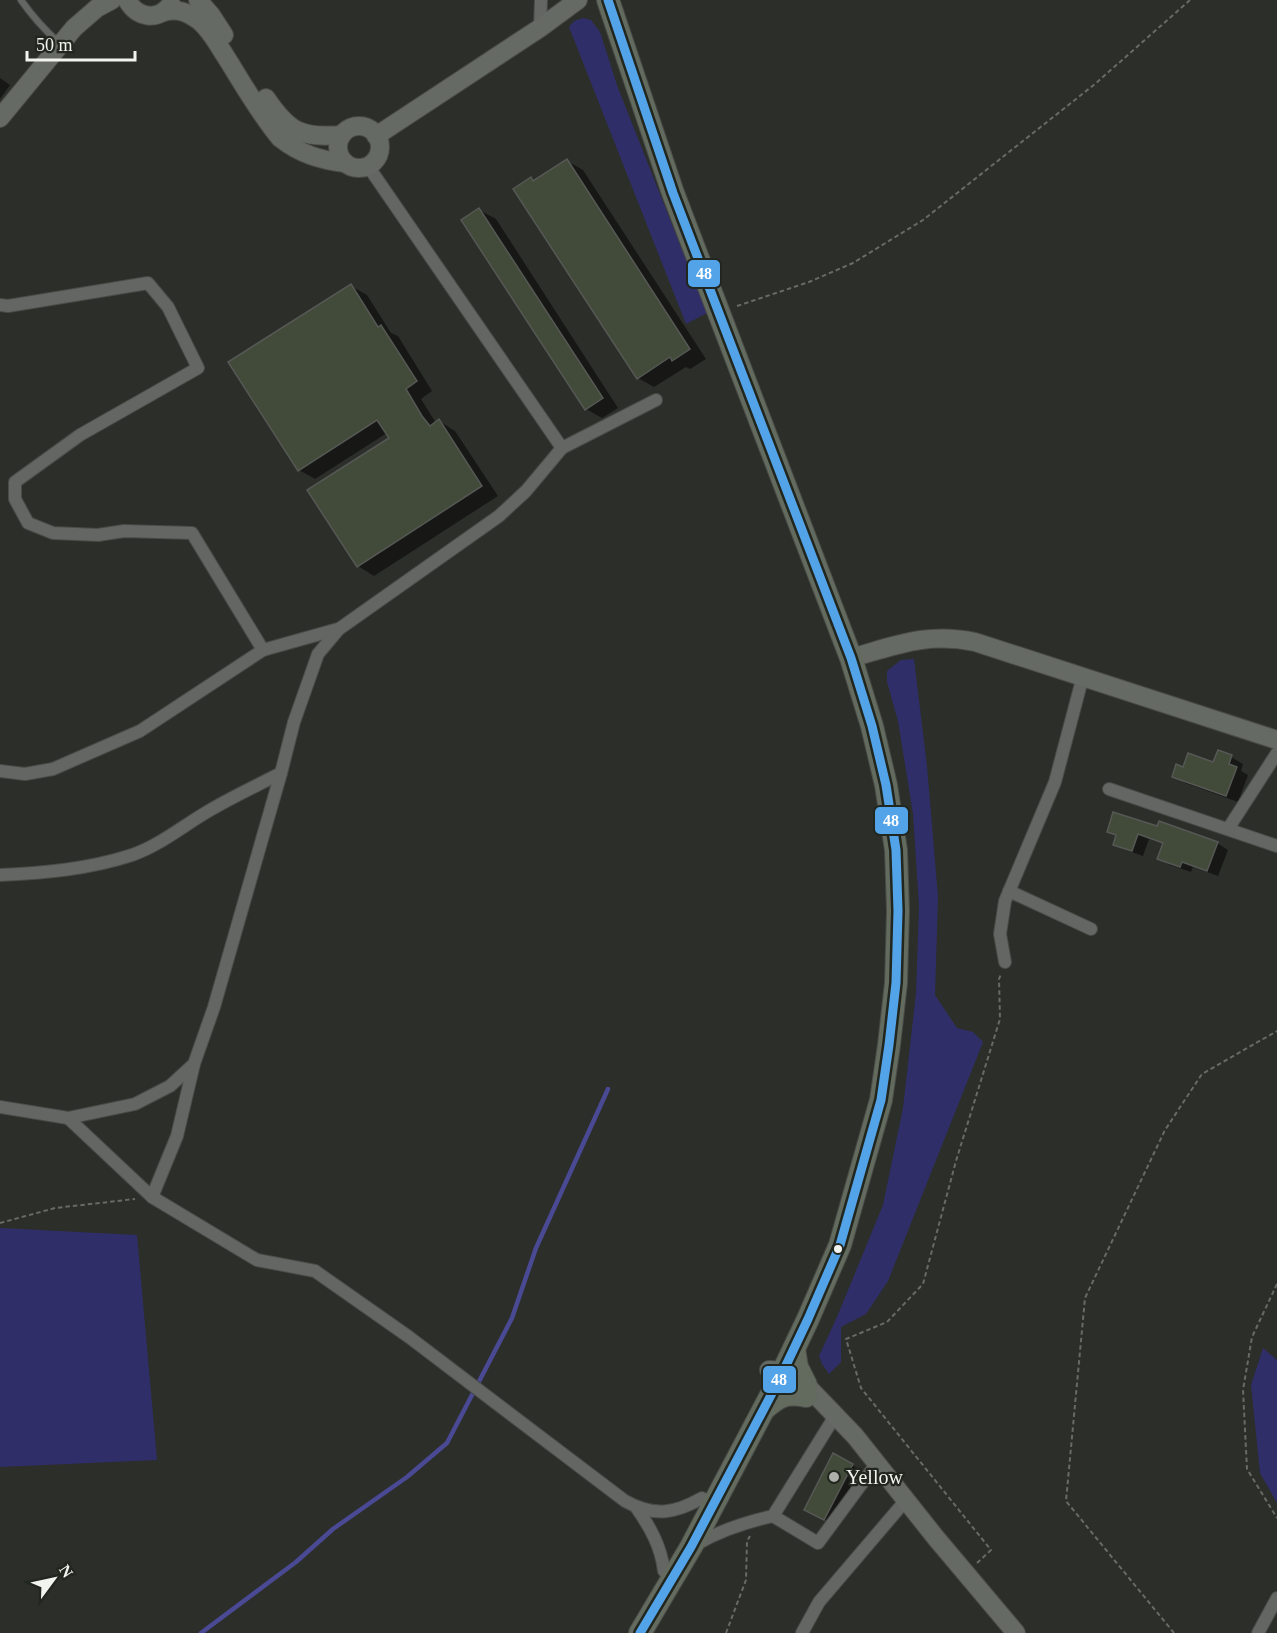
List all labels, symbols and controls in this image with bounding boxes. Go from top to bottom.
scale bar [27,24,135,62]
text: 50 m [36,35,73,55]
line badge: 48 [687,259,721,288]
text: 48 [696,265,712,282]
line badge: 48 [874,806,909,835]
text: 48 [883,812,899,829]
unlabelled marker [832,1243,844,1255]
line badge: 48 [762,1365,797,1394]
text: 48 [771,1371,787,1388]
place label: Yellow [846,1466,903,1488]
marker: Yellow [827,1470,841,1484]
north arrow [24,1549,84,1609]
text: N [56,1562,77,1581]

